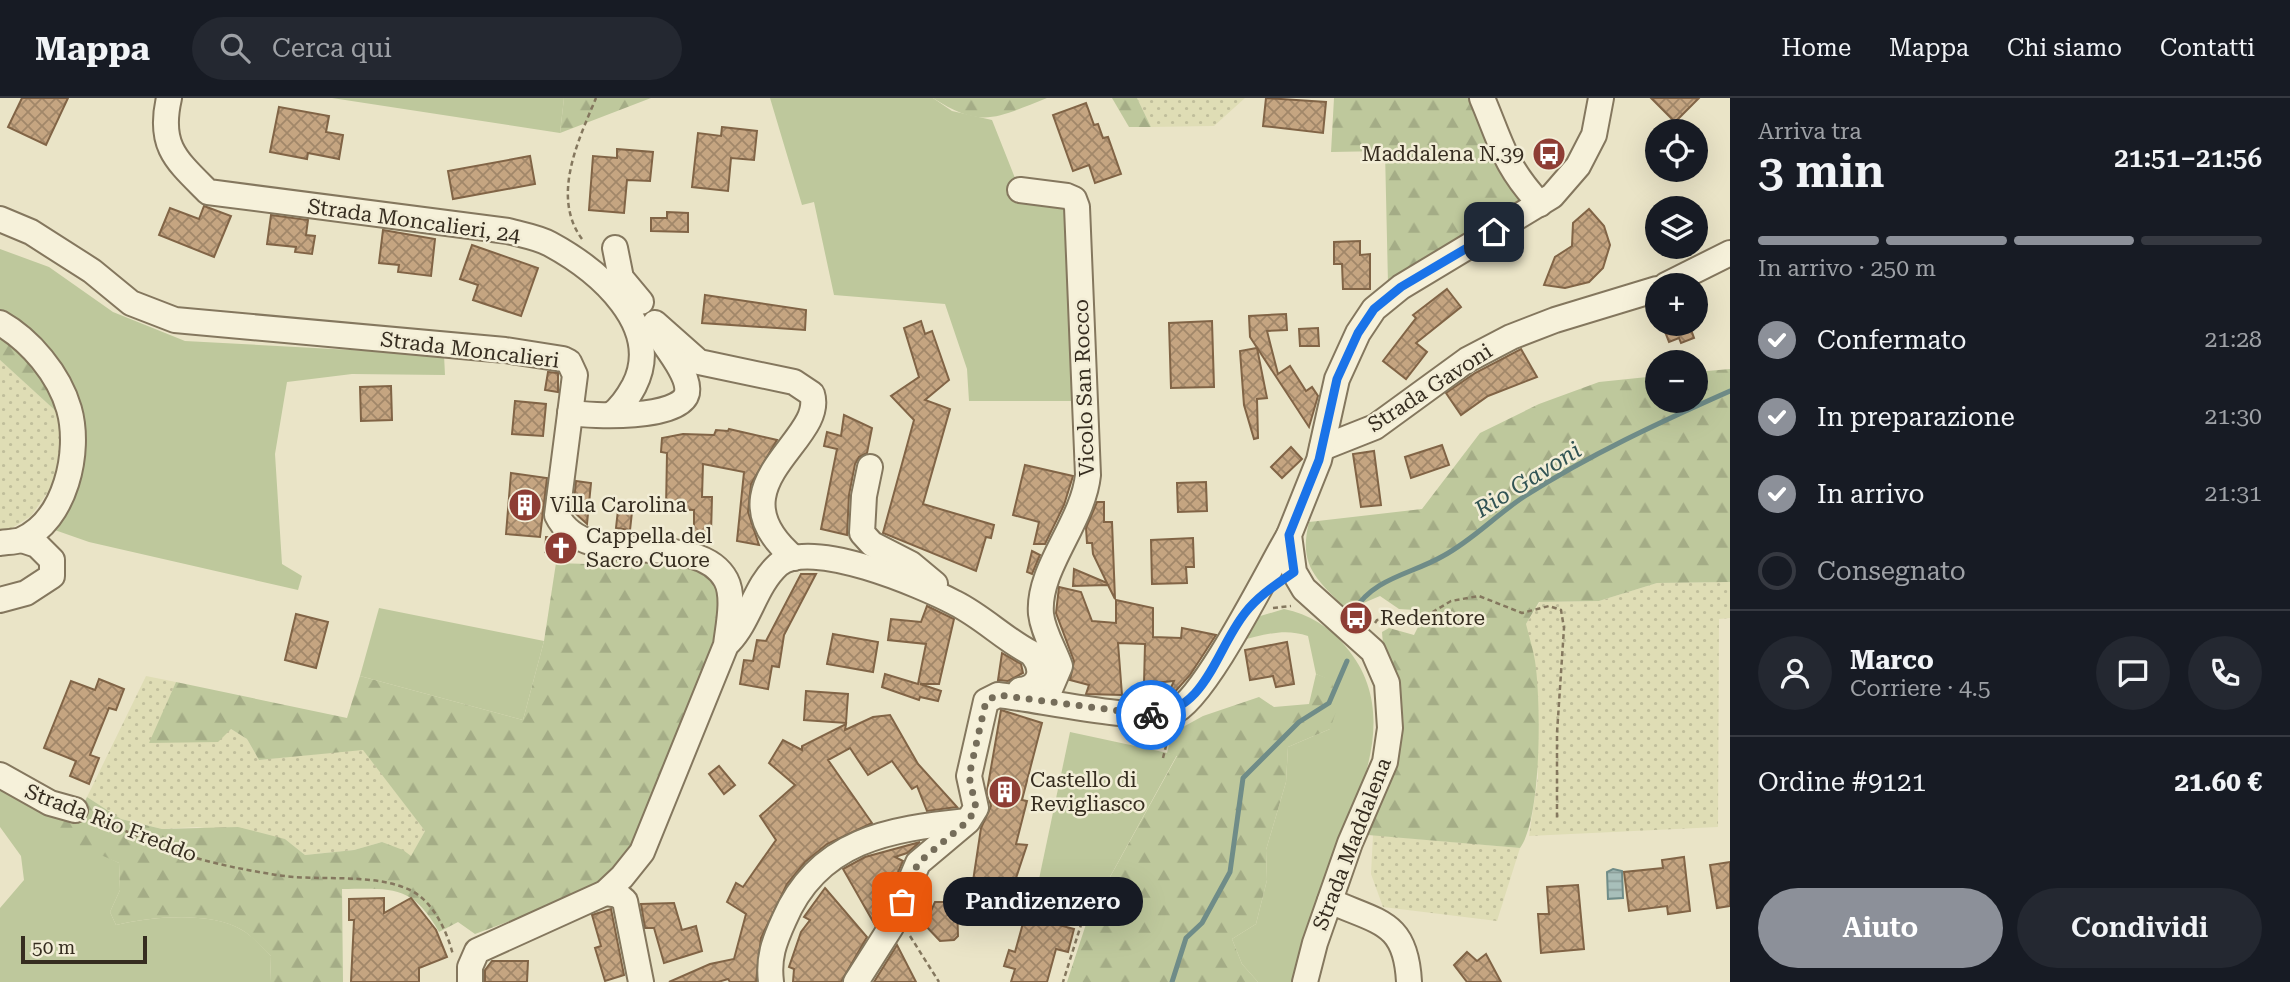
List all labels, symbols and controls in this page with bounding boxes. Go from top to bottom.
search box [192,17,682,80]
text: Mappa [35,29,150,68]
icon: search [216,29,254,67]
text: Cerca qui [272,33,392,63]
text: Home [1782,34,1851,62]
text: Mappa [1889,34,1969,62]
text: Chi siamo [2007,34,2122,62]
text: Contatti [2160,34,2255,62]
text: Arriva tra [1758,118,1862,145]
map controls [1645,119,1708,413]
button: locate [1645,119,1708,182]
bus stop icon: Maddalena N.39 [1530,135,1568,173]
place label: Maddalena N.39 [1362,142,1524,166]
text: 21:51–21:56 [2114,143,2262,173]
text: 3 min [1758,144,1885,198]
street label: Strada Moncalieri, 24 [306,194,522,248]
button: layers [1645,196,1708,259]
pin [1464,202,1524,262]
icon: home [1475,213,1513,251]
text: In arrivo · 250 m [1758,255,1936,282]
button: + [1645,273,1708,336]
street label: Vicolo San Rocco [1069,299,1099,477]
icon: check [1758,321,1796,359]
text: Confermato [1817,325,1966,355]
text: 21:28 [2205,326,2262,353]
street label: Strada Moncalieri [379,327,561,373]
street label: Strada Gavoni [1364,339,1497,437]
button: − [1645,350,1708,413]
icon: check [1758,398,1796,436]
text: In preparazione [1817,402,2015,432]
text: 21:30 [2205,403,2262,430]
water label: Rio Gavoni [1469,437,1586,524]
icon: check [1758,475,1796,513]
text: In arrivo [1817,479,1924,509]
text: 21:31 [2205,480,2262,507]
building icon: Villa Carolina [506,486,544,524]
place label: Villa Carolina [550,493,688,517]
place label: Cappella del Sacro Cuore [586,524,713,572]
church icon: Cappella del Sacro Cuore [542,529,580,567]
text: Consegnato [1817,556,1966,586]
bus stop icon: Redentore [1337,599,1375,637]
place label: Redentore [1380,606,1485,630]
button: person [1758,636,1832,710]
button: chat [2096,636,2170,710]
button: phone [2188,636,2262,710]
text: Marco [1850,645,1934,675]
text: Corriere · 4.5 [1850,675,1991,702]
courier [1116,680,1186,750]
icon: bike [1132,696,1170,734]
street label: Strada Maddalena [1308,754,1396,934]
text: Ordine #9121 [1758,767,1926,797]
text: 21.60 € [2174,767,2262,797]
place label: Castello di Revigliasco [1030,768,1145,816]
building icon: Castello di Revigliasco [986,773,1024,811]
street label: Strada Rio Freddo [22,779,200,867]
pin [872,872,932,932]
callout: Pandizenzero [944,878,1144,926]
icon: bag [883,883,921,921]
text: Pandizenzero [965,888,1121,915]
button: Aiuto [1758,888,2003,968]
button: Condividi [2017,888,2262,968]
scale bar [21,933,147,965]
text: 50 m [32,936,75,959]

